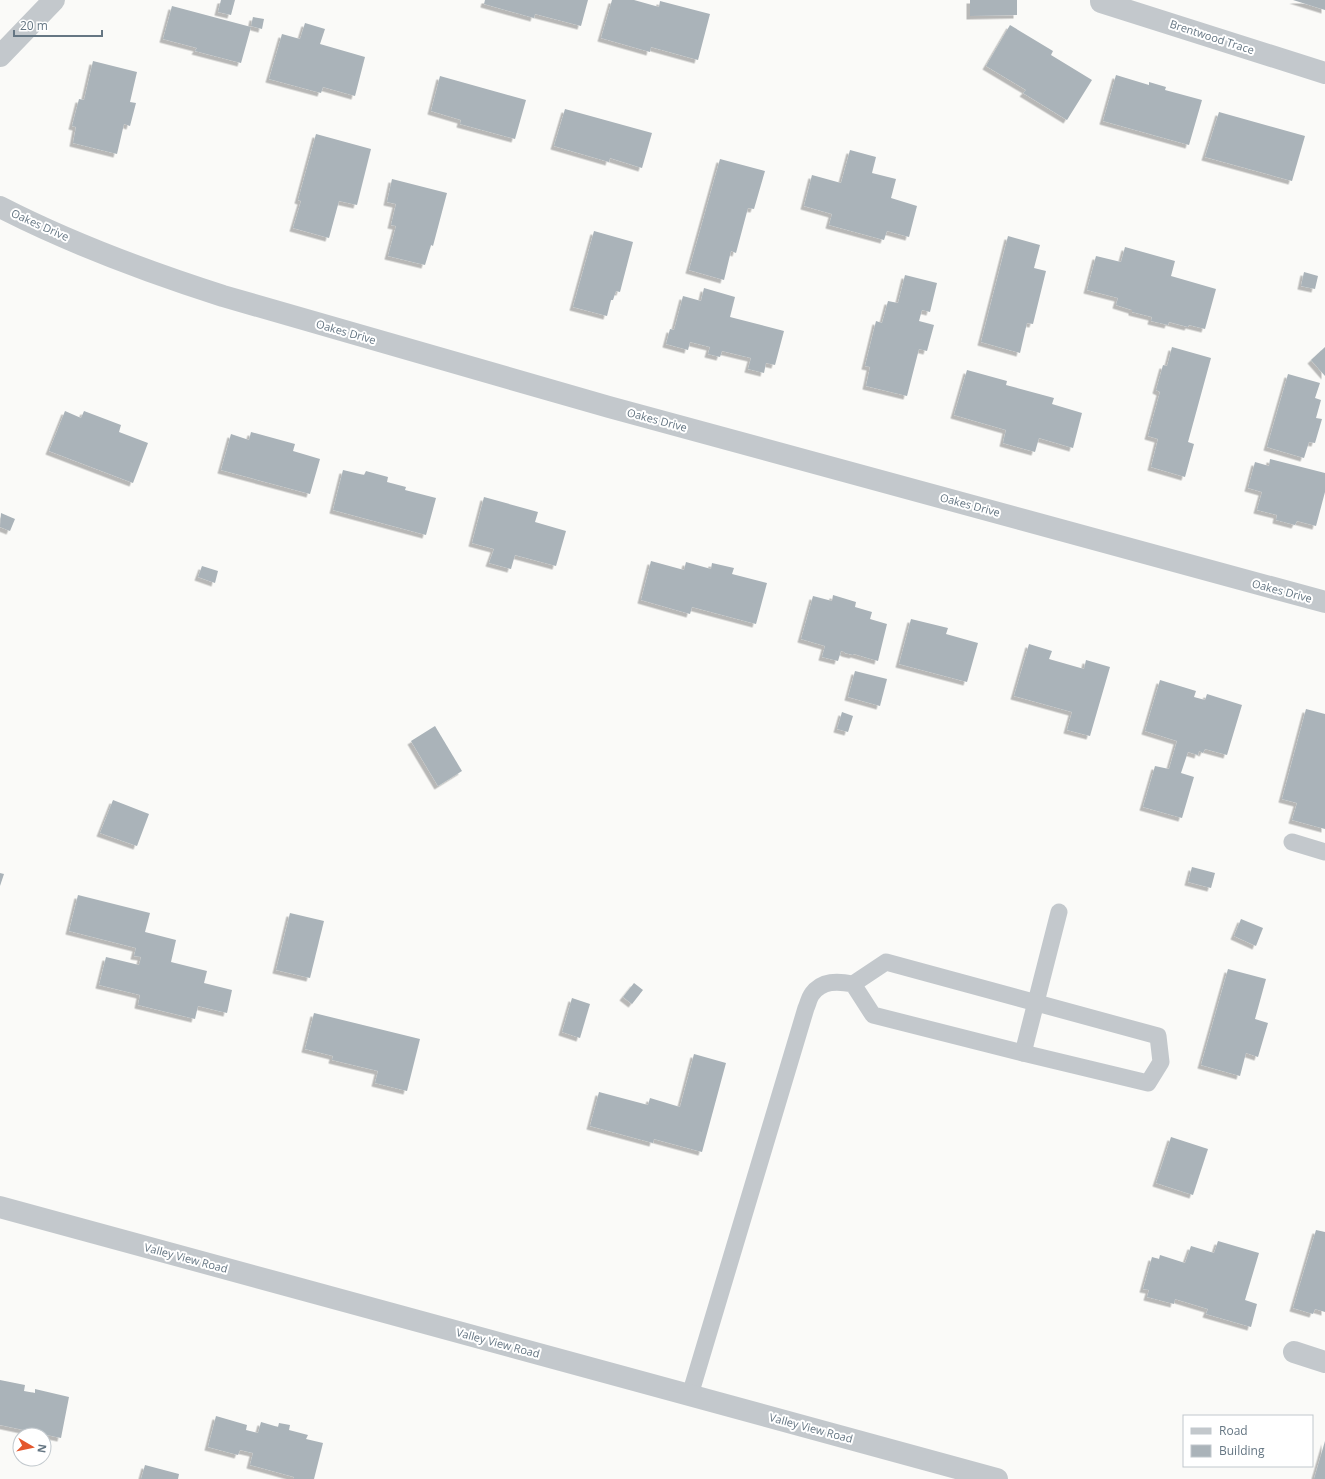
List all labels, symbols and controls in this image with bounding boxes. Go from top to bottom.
scale bar [14,12,102,38]
street label: Brentwood Trace [1168,16,1256,57]
text: 20 m [20,17,48,34]
street label: Oakes Drive [9,205,71,244]
street label: Oakes Drive [314,316,378,347]
street label: Oakes Drive [625,404,689,435]
street label: Oakes Drive [938,489,1002,520]
street label: Oakes Drive [1250,575,1314,606]
street label: Valley View Road [143,1239,230,1276]
street label: Valley View Road [455,1324,542,1361]
street label: Valley View Road [768,1409,855,1446]
legend [1183,1415,1313,1467]
text: Road [1219,1422,1248,1439]
north arrow [12,1427,52,1467]
text: Building [1219,1442,1265,1459]
text: N [34,1443,50,1454]

